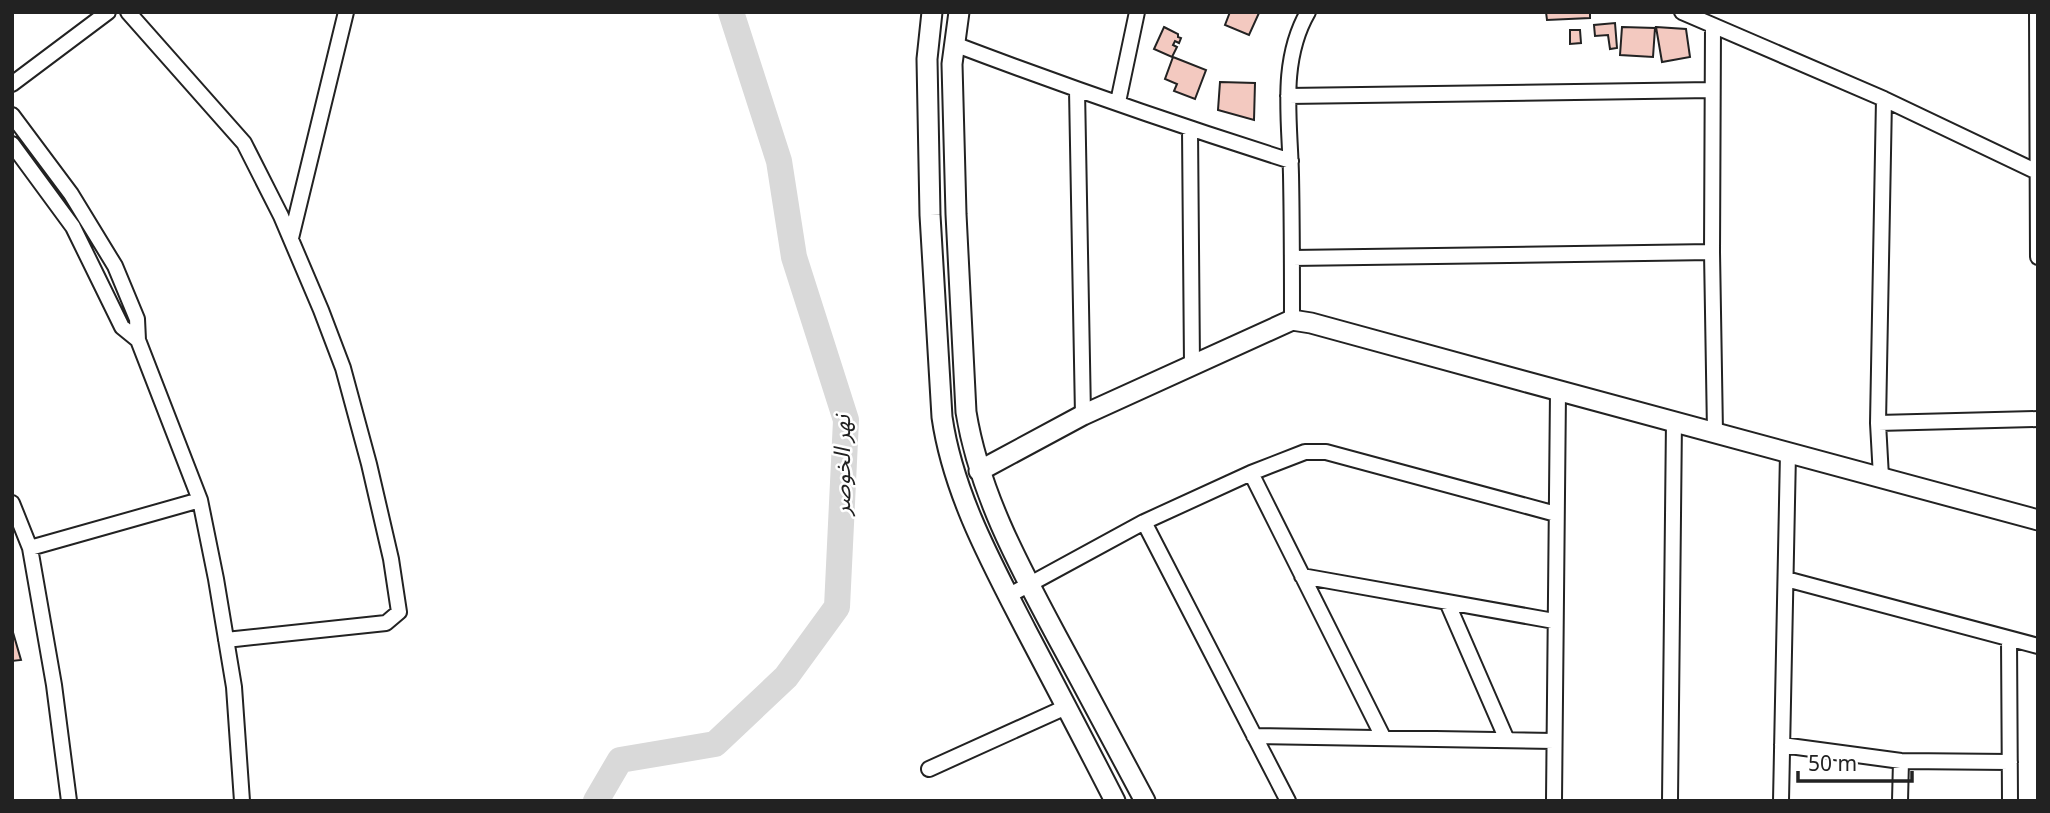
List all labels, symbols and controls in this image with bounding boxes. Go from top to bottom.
water label: نهر الخوصر [825,413,857,517]
scale bar [1798,740,1912,784]
text: 50 m [1808,749,1857,777]

